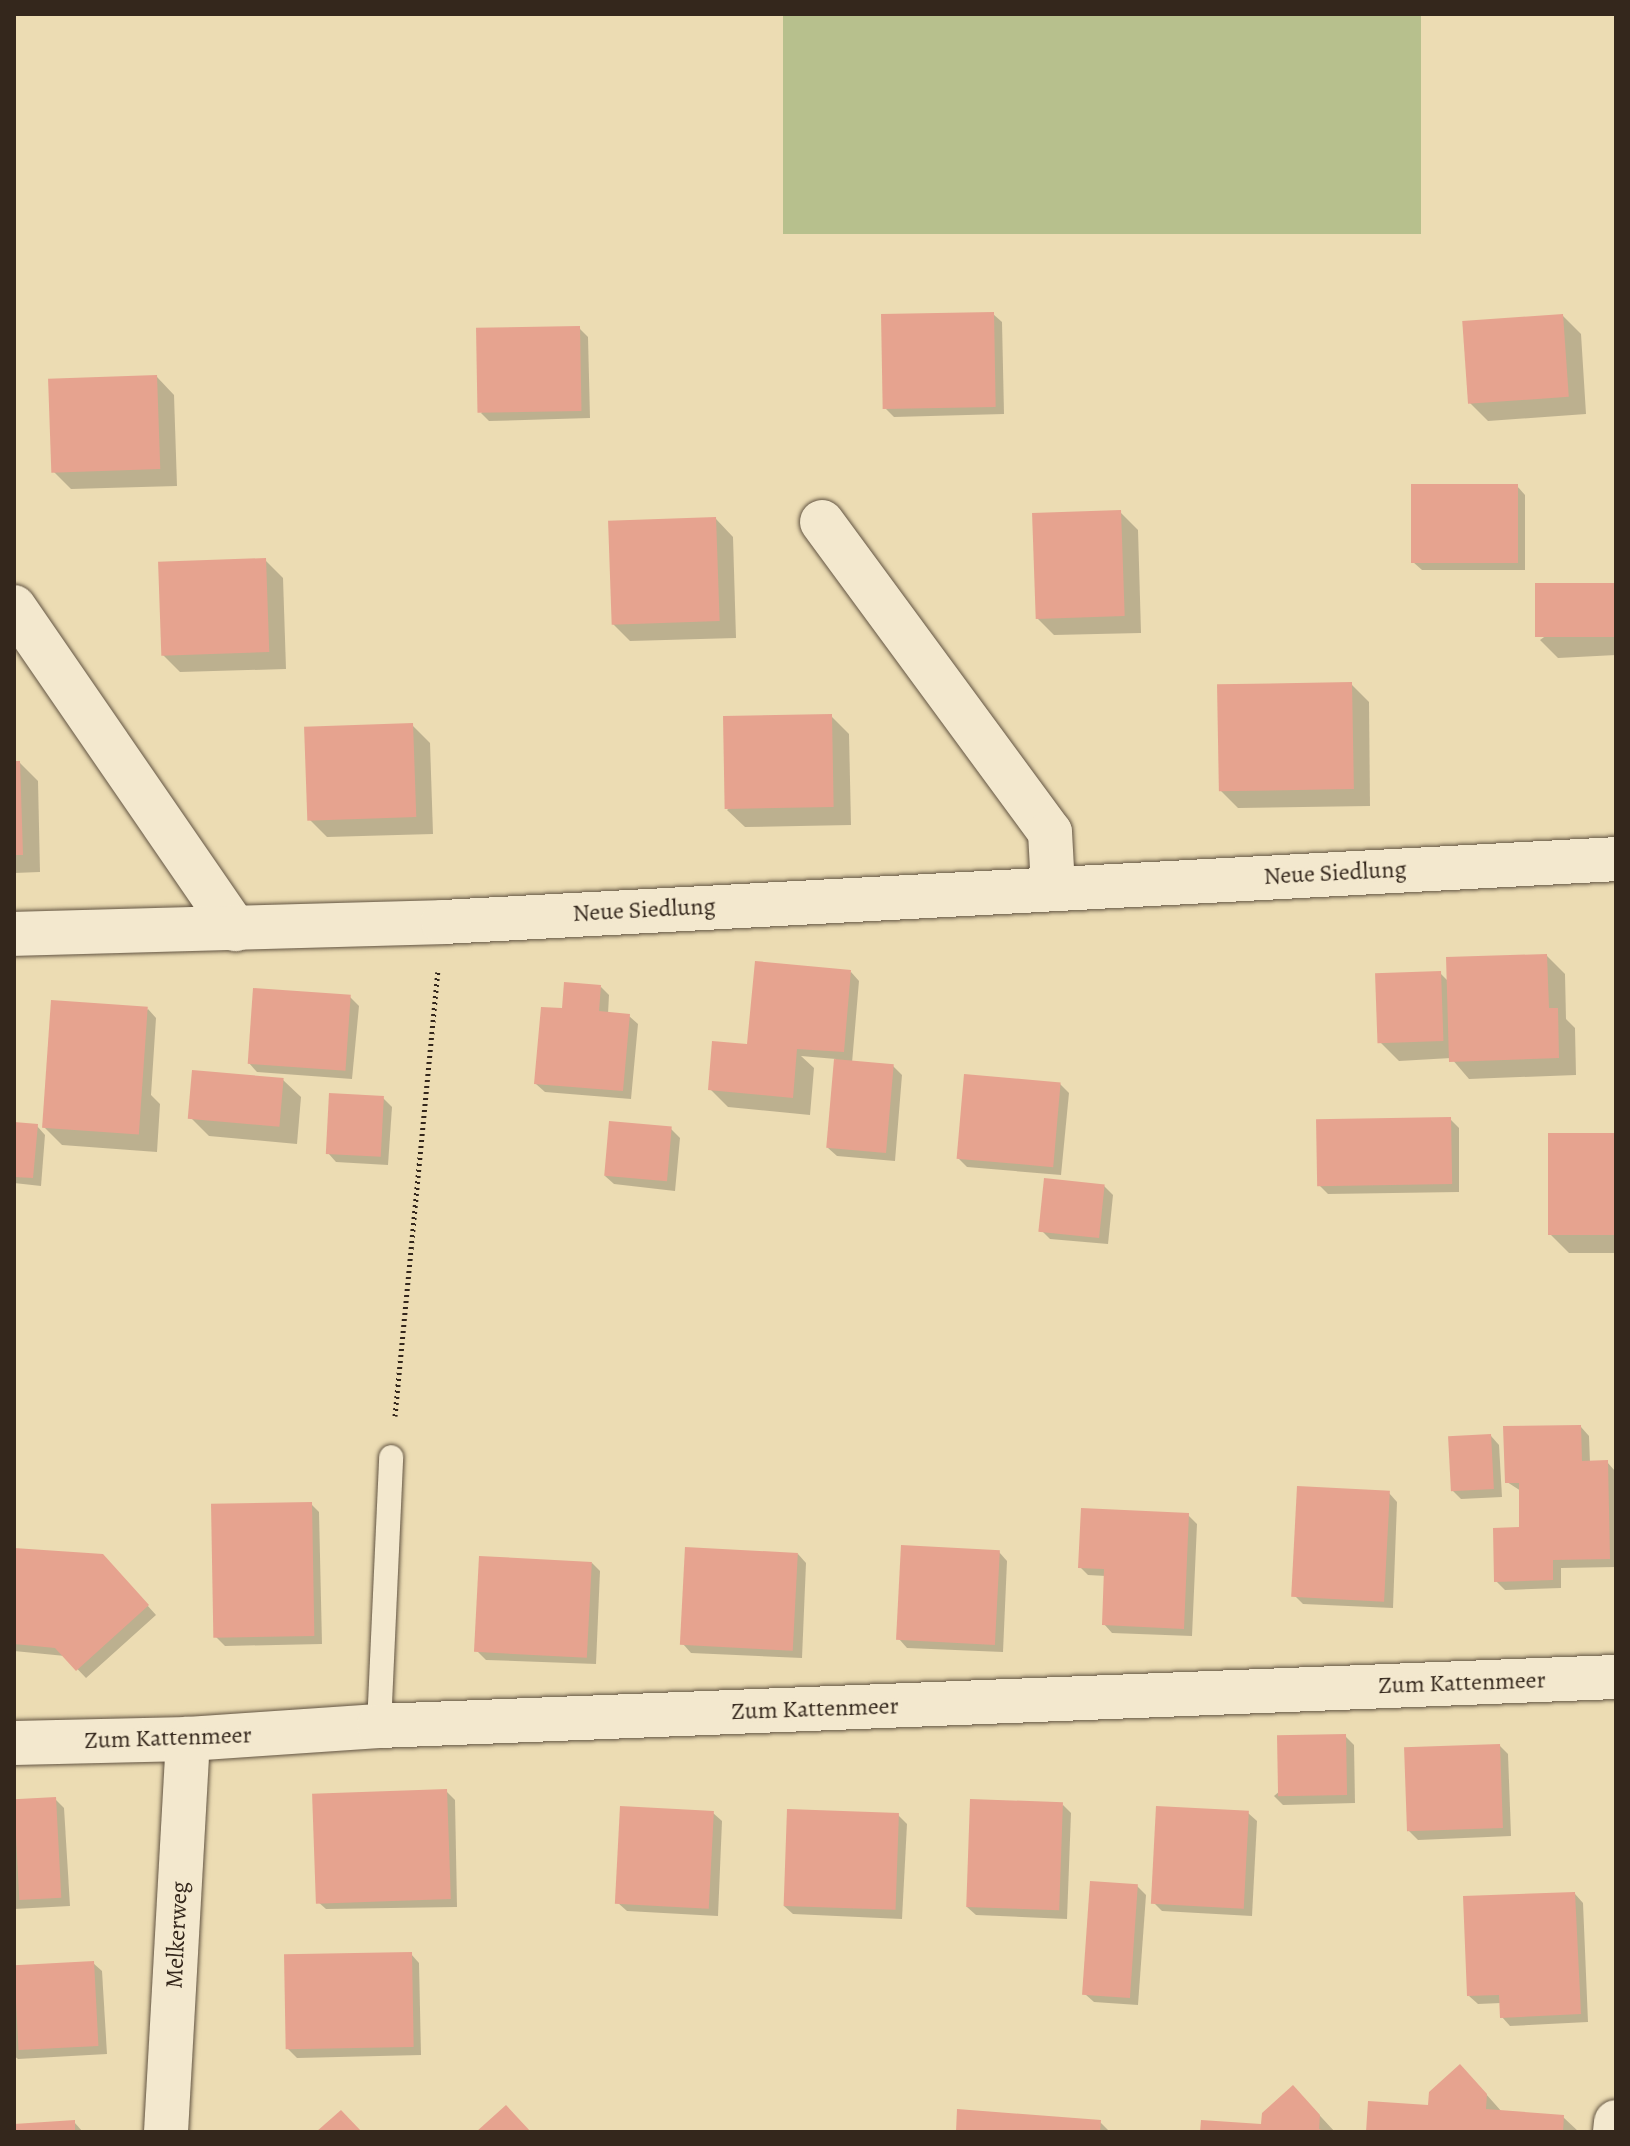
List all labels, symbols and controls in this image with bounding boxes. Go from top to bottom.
street label: Neue Siedlung [1263,855,1407,891]
street label: Neue Siedlung [572,892,716,928]
street label: Zum Kattenmeer [1378,1666,1546,1700]
street label: Zum Kattenmeer [731,1692,899,1726]
street label: Zum Kattenmeer [84,1721,252,1755]
street label: Melkerweg [160,1881,194,1989]

